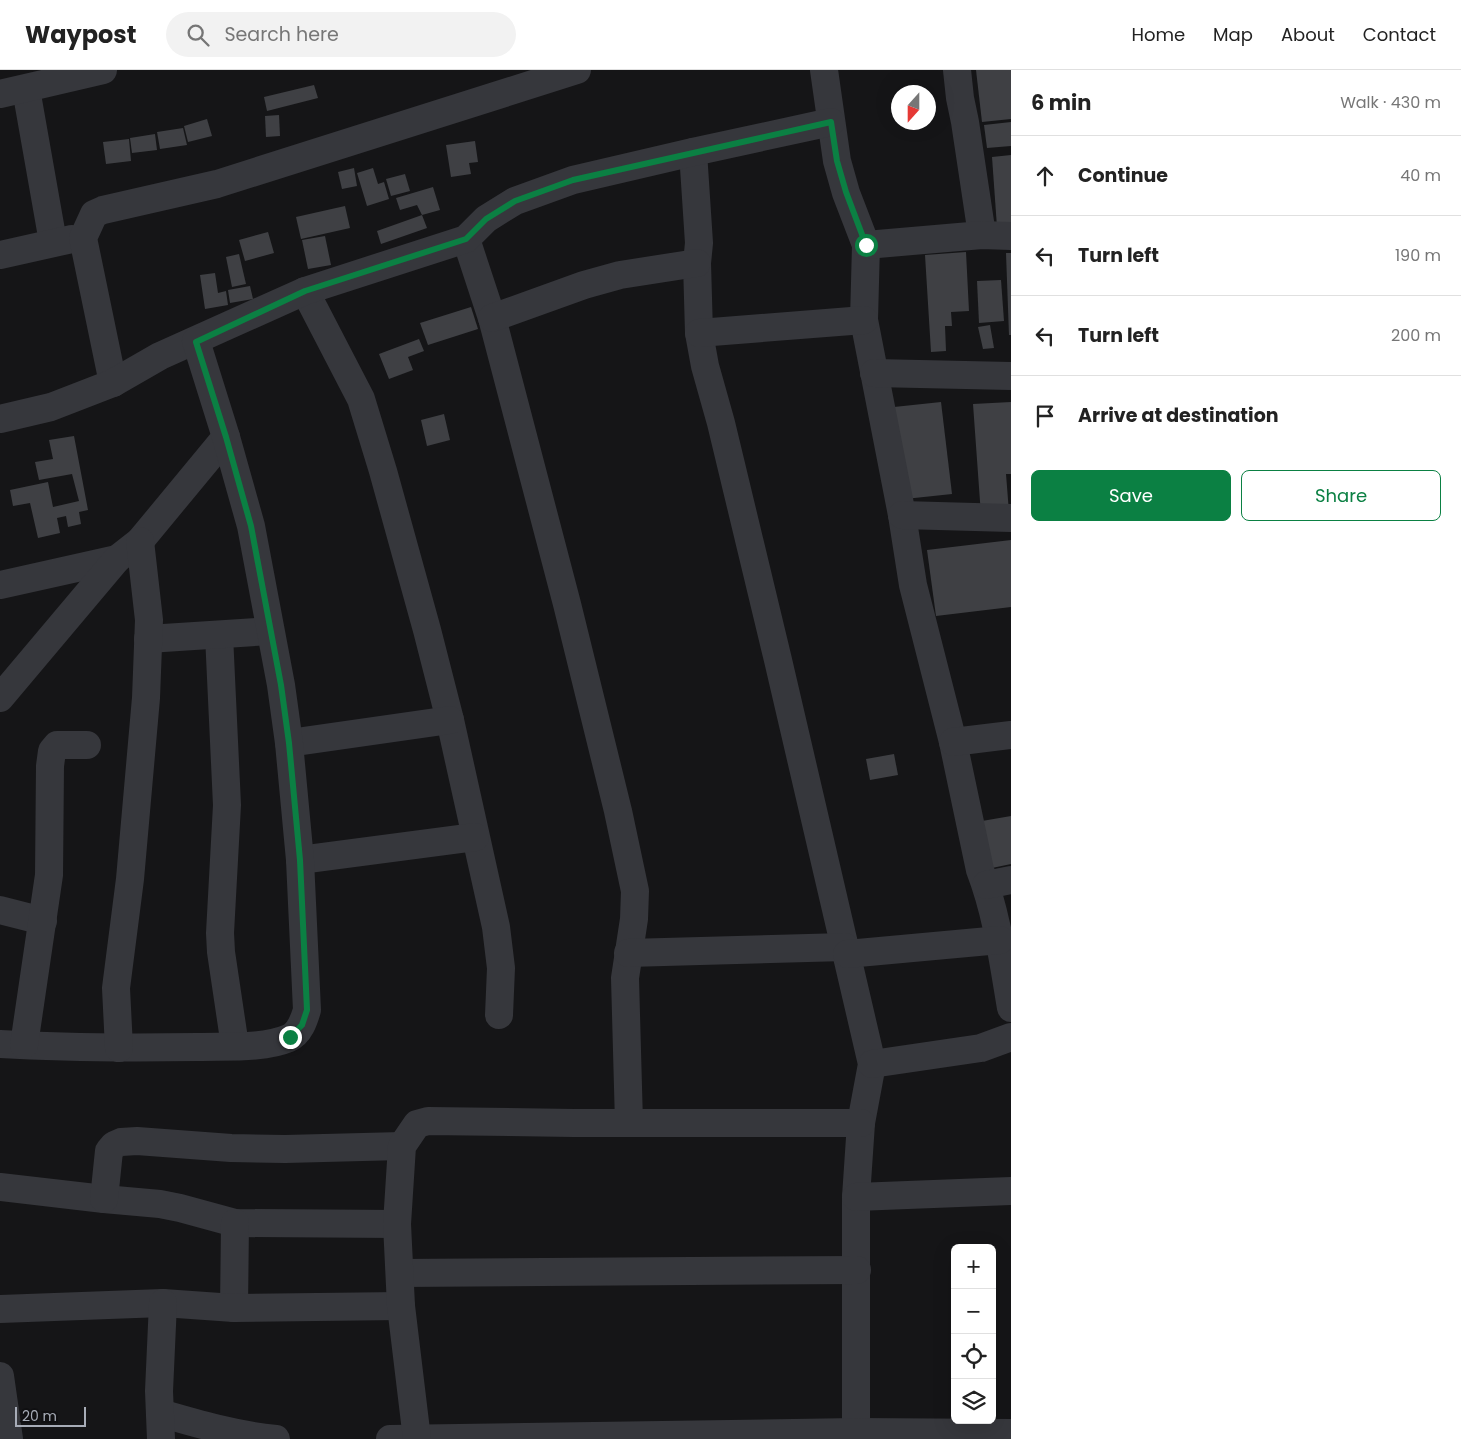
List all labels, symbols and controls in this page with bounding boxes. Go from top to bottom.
search box [166,12,516,57]
text: Waypost [25,18,136,51]
icon: search [184,21,212,49]
text: Search here [224,21,339,48]
text: Home [1131,22,1185,47]
text: Map [1213,22,1253,47]
text: About [1281,22,1335,47]
text: Contact [1363,22,1436,47]
north arrow [891,85,936,130]
text: 6 min [1031,88,1091,117]
text: Walk · 430 m [1340,91,1441,114]
icon: ahead [1031,162,1059,190]
text: Continue [1078,162,1168,189]
text: 40 m [1400,164,1441,187]
route start [855,234,878,257]
icon: left [1031,242,1059,270]
text: Turn left [1078,242,1159,269]
text: 190 m [1395,244,1441,267]
icon: left [1031,322,1059,350]
text: Turn left [1078,322,1159,349]
text: 200 m [1391,324,1441,347]
icon: arrive [1031,402,1059,430]
text: Arrive at destination [1078,402,1279,429]
button: Save [1031,470,1231,521]
button: Share [1241,470,1441,521]
route end [279,1026,302,1049]
map controls [951,1244,996,1424]
button: + [951,1244,996,1289]
button: − [951,1289,996,1334]
button: locate [951,1334,996,1379]
button: layers [951,1379,996,1424]
scale bar [15,1404,86,1427]
text: 20 m [22,1406,57,1426]

